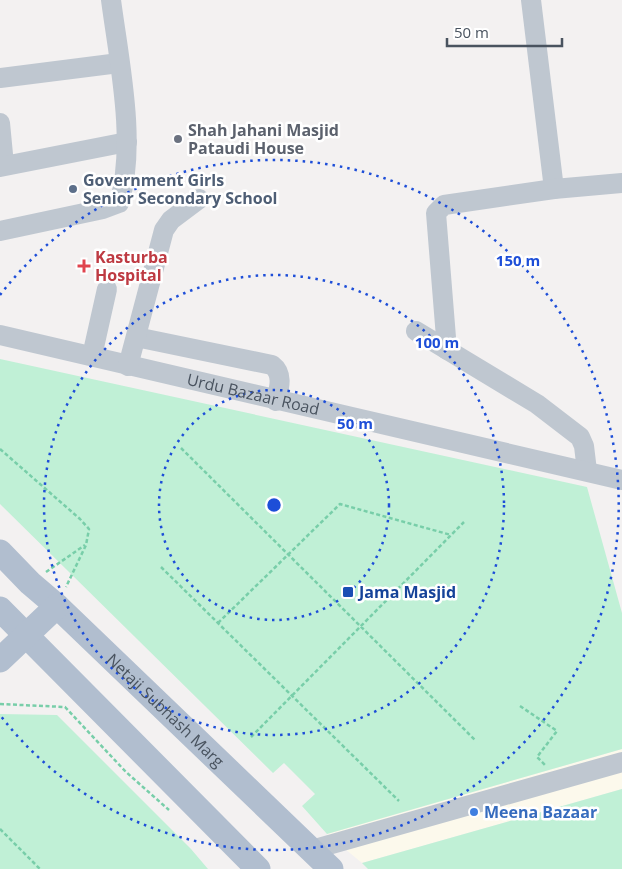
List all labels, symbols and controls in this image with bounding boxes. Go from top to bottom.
scale bar [447,15,562,47]
text: 50 m [454,22,489,42]
place label: Shah Jahani Masjid Pataudi House [188,119,339,159]
marker: Shah Jahani Masjid Pataudi House [172,133,184,145]
place label: Government Girls Senior Secondary School [83,169,277,209]
marker: Government Girls Senior Secondary School [67,183,79,195]
place label: Kasturba Hospital [95,246,168,286]
text: 150 m [496,250,540,270]
marker: Kasturba Hospital [77,259,91,273]
text: 100 m [415,332,459,352]
street label: Urdu Bazaar Road [185,368,322,420]
text: 50 m [337,413,373,433]
centre of rings [265,496,283,514]
place label: Jama Masjid [357,581,456,603]
marker: Jama Masjid [341,585,355,599]
street label: Netaji Subhash Marg [102,649,229,772]
place label: Meena Bazaar [484,801,597,823]
marker: Meena Bazaar [468,806,480,818]

